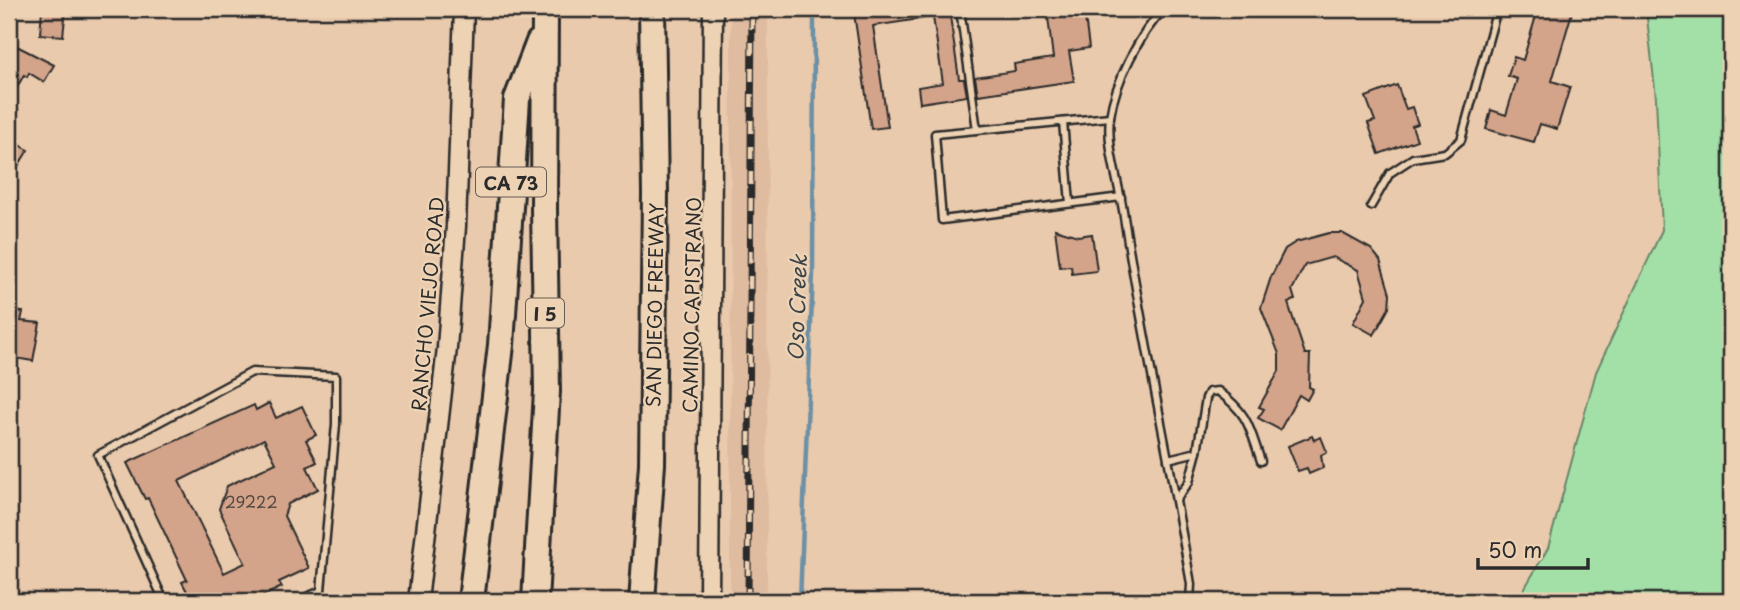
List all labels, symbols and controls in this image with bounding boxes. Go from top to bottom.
road number: CA 73 [476,168,546,196]
street label: RANCHO VIEJO ROAD [404,195,450,413]
street label: CAMINO CAPISTRANO [675,197,707,413]
street label: SAN DIEGO FREEWAY [638,203,670,407]
water label: Oso Creek [778,253,814,362]
road number: I 5 [526,298,564,328]
house number: 29222 [224,489,278,513]
scale bar [1478,526,1588,570]
text: 50 m [1488,533,1542,565]

